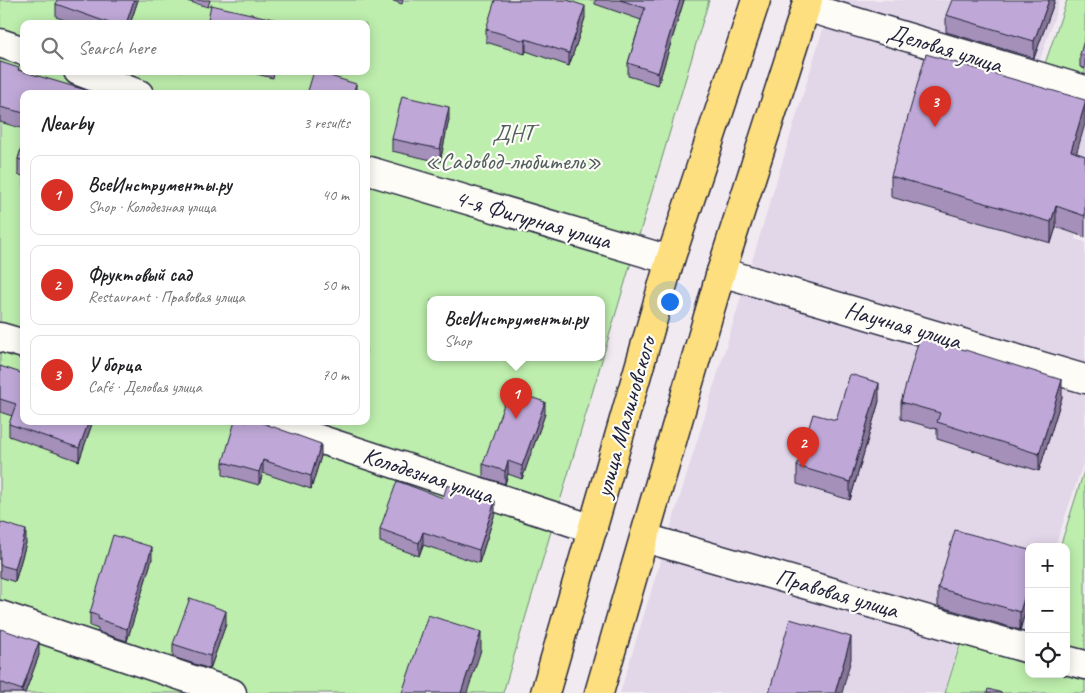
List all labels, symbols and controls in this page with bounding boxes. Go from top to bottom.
street label: Деловая улица [884,16,1007,80]
search box [20,20,370,75]
icon: search [38,34,66,62]
text: Search here [78,36,155,60]
pin: 3 [919,86,951,127]
text: Nearby [40,110,93,136]
text: 3 results [303,113,350,133]
park label: ДНТ «Садовод-любитель» [424,118,602,176]
text: ВсеИнструменты.ру [88,173,231,197]
street label: 4-я Фигурная улица [452,182,616,256]
text: 1 [53,185,61,205]
text: 40 m [322,185,349,205]
text: Shop · Колодезная улица [88,197,216,217]
text: Фруктовый сад [88,263,191,287]
text: 2 [53,275,61,295]
text: 50 m [322,275,349,295]
text: Restaurant · Правовая улица [88,287,245,307]
your location [657,289,683,315]
street label: Научная улица [842,294,966,356]
popup [427,296,605,361]
text: ВсеИнструменты.ру [444,307,588,331]
text: Shop [444,331,472,351]
street label: улица Малиновского [587,331,663,503]
text: У борца [88,353,141,377]
text: 3 [53,365,61,385]
text: 70 m [322,365,349,385]
text: Café · Деловая улица [88,377,202,397]
pin: 1 [500,378,532,419]
pin: 2 [787,427,819,468]
street label: Колодезная улица [359,440,498,511]
map controls [1025,543,1070,678]
button: + [1025,543,1070,588]
street label: Правовая улица [772,561,903,625]
button: − [1025,588,1070,633]
button: locate [1025,633,1070,678]

